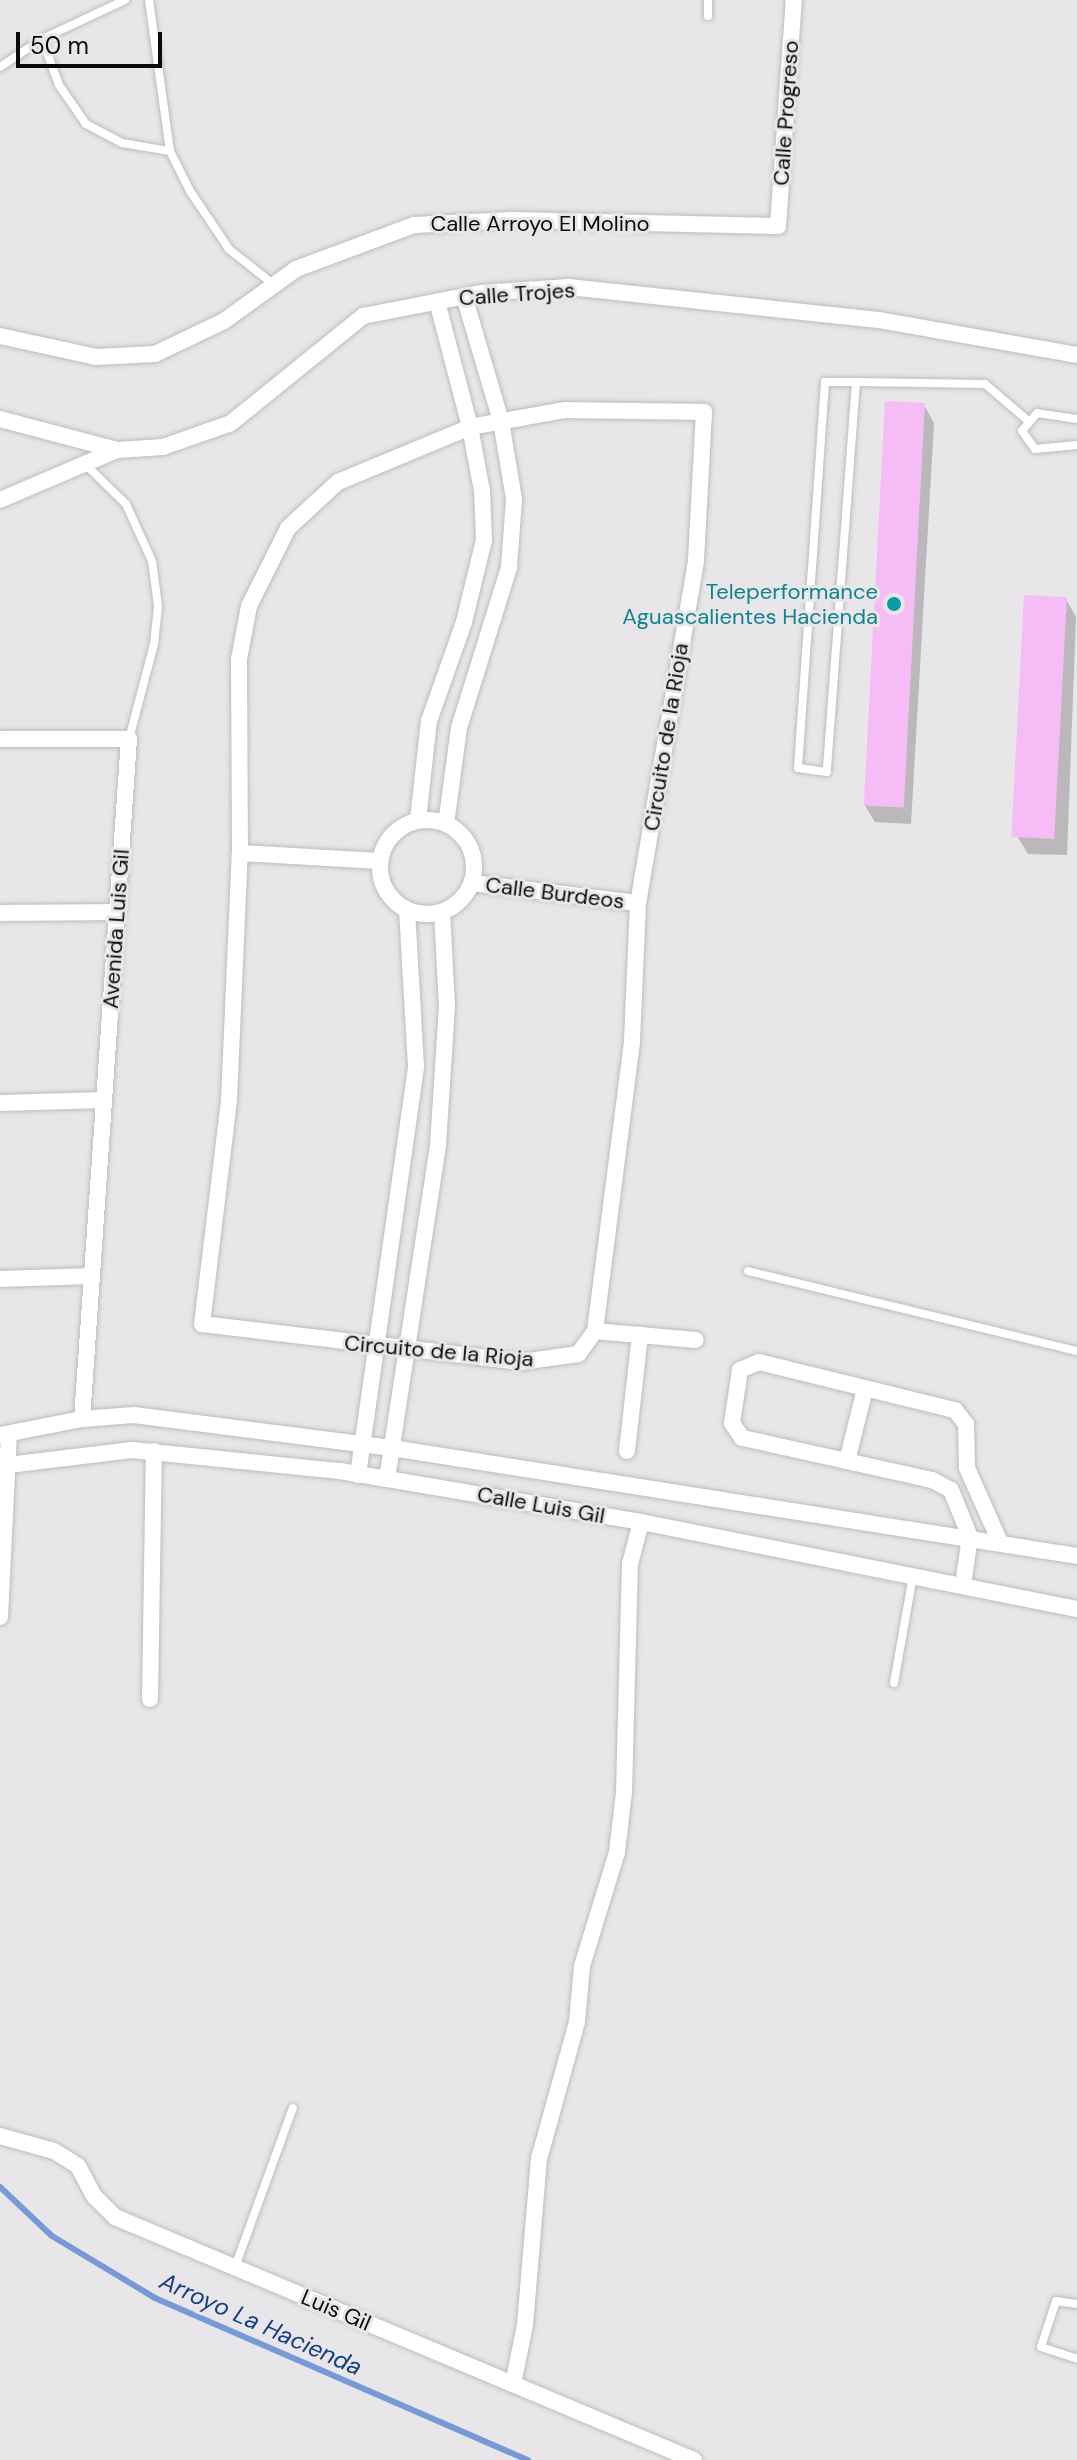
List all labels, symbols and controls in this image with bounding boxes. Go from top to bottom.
scale bar [20,16,166,66]
text: 50 m [30,30,89,61]
street label: Calle Progreso [768,39,804,187]
street label: Calle Arroyo El Molino [430,211,650,237]
street label: Calle Trojes [458,277,576,311]
place label: Teleperformance Aguascalientes Hacienda [622,578,878,630]
marker: Teleperformance Aguascalientes Hacienda [885,595,903,613]
street label: Circuito de la Rioja [638,641,694,833]
street label: Avenida Luis Gil [97,848,135,1010]
street label: Calle Burdeos [484,871,626,915]
street label: Circuito de la Rioja [343,1330,535,1372]
street label: Calle Luis Gil [475,1481,607,1529]
water label: Arroyo La Hacienda [155,2266,367,2382]
street label: Luis Gil [297,2284,375,2336]

